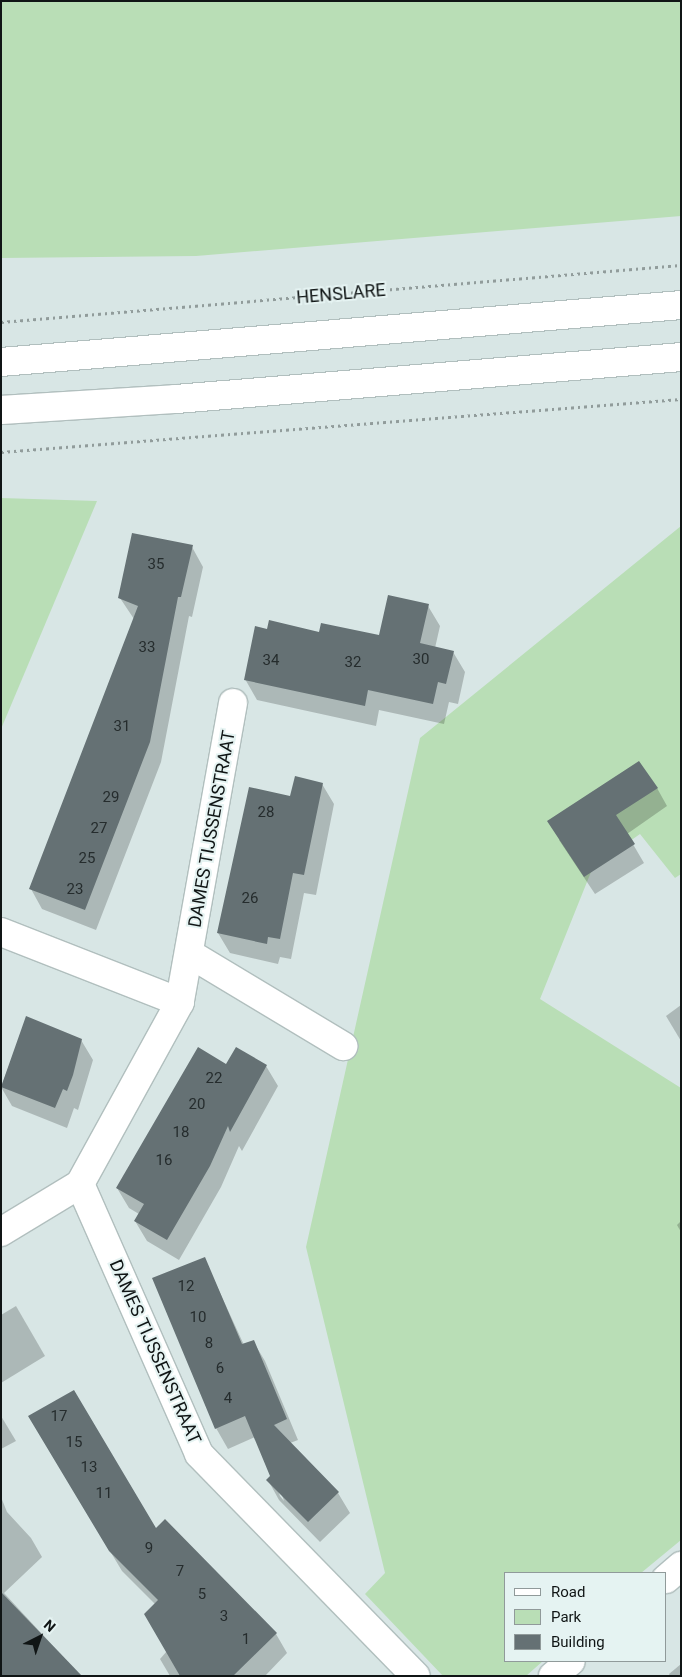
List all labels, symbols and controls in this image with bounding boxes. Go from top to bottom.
street label: HENSLARE [295,279,387,309]
house number: 35 [148,556,164,574]
house number: 33 [139,639,155,657]
house number: 30 [413,651,429,669]
house number: 34 [263,652,279,670]
house number: 32 [345,654,361,672]
house number: 31 [114,718,130,736]
street label: DAMES TIJSSENSTRAAT [184,729,240,929]
house number: 29 [103,789,119,807]
house number: 28 [258,804,274,822]
house number: 27 [91,820,107,838]
house number: 25 [79,850,95,868]
house number: 23 [67,881,83,899]
house number: 26 [242,890,258,908]
house number: 22 [206,1070,222,1088]
house number: 20 [189,1096,205,1114]
house number: 18 [173,1124,189,1142]
house number: 16 [156,1152,172,1170]
street label: DAMES TIJSSENSTRAAT [104,1256,206,1448]
house number: 12 [178,1278,194,1296]
house number: 10 [190,1309,206,1327]
house number: 8 [205,1335,213,1353]
house number: 6 [216,1360,224,1378]
house number: 4 [224,1390,232,1408]
house number: 17 [51,1408,67,1426]
house number: 15 [66,1434,82,1452]
house number: 13 [81,1459,97,1477]
house number: 11 [96,1485,112,1503]
house number: 9 [145,1540,153,1558]
house number: 7 [176,1563,184,1581]
legend [504,1572,667,1662]
text: Road [551,1583,585,1601]
house number: 5 [198,1586,206,1604]
house number: 3 [220,1608,228,1626]
text: Park [551,1608,581,1626]
north arrow [15,1612,65,1662]
text: N [41,1616,59,1635]
house number: 1 [242,1631,250,1649]
text: Building [551,1633,605,1651]

